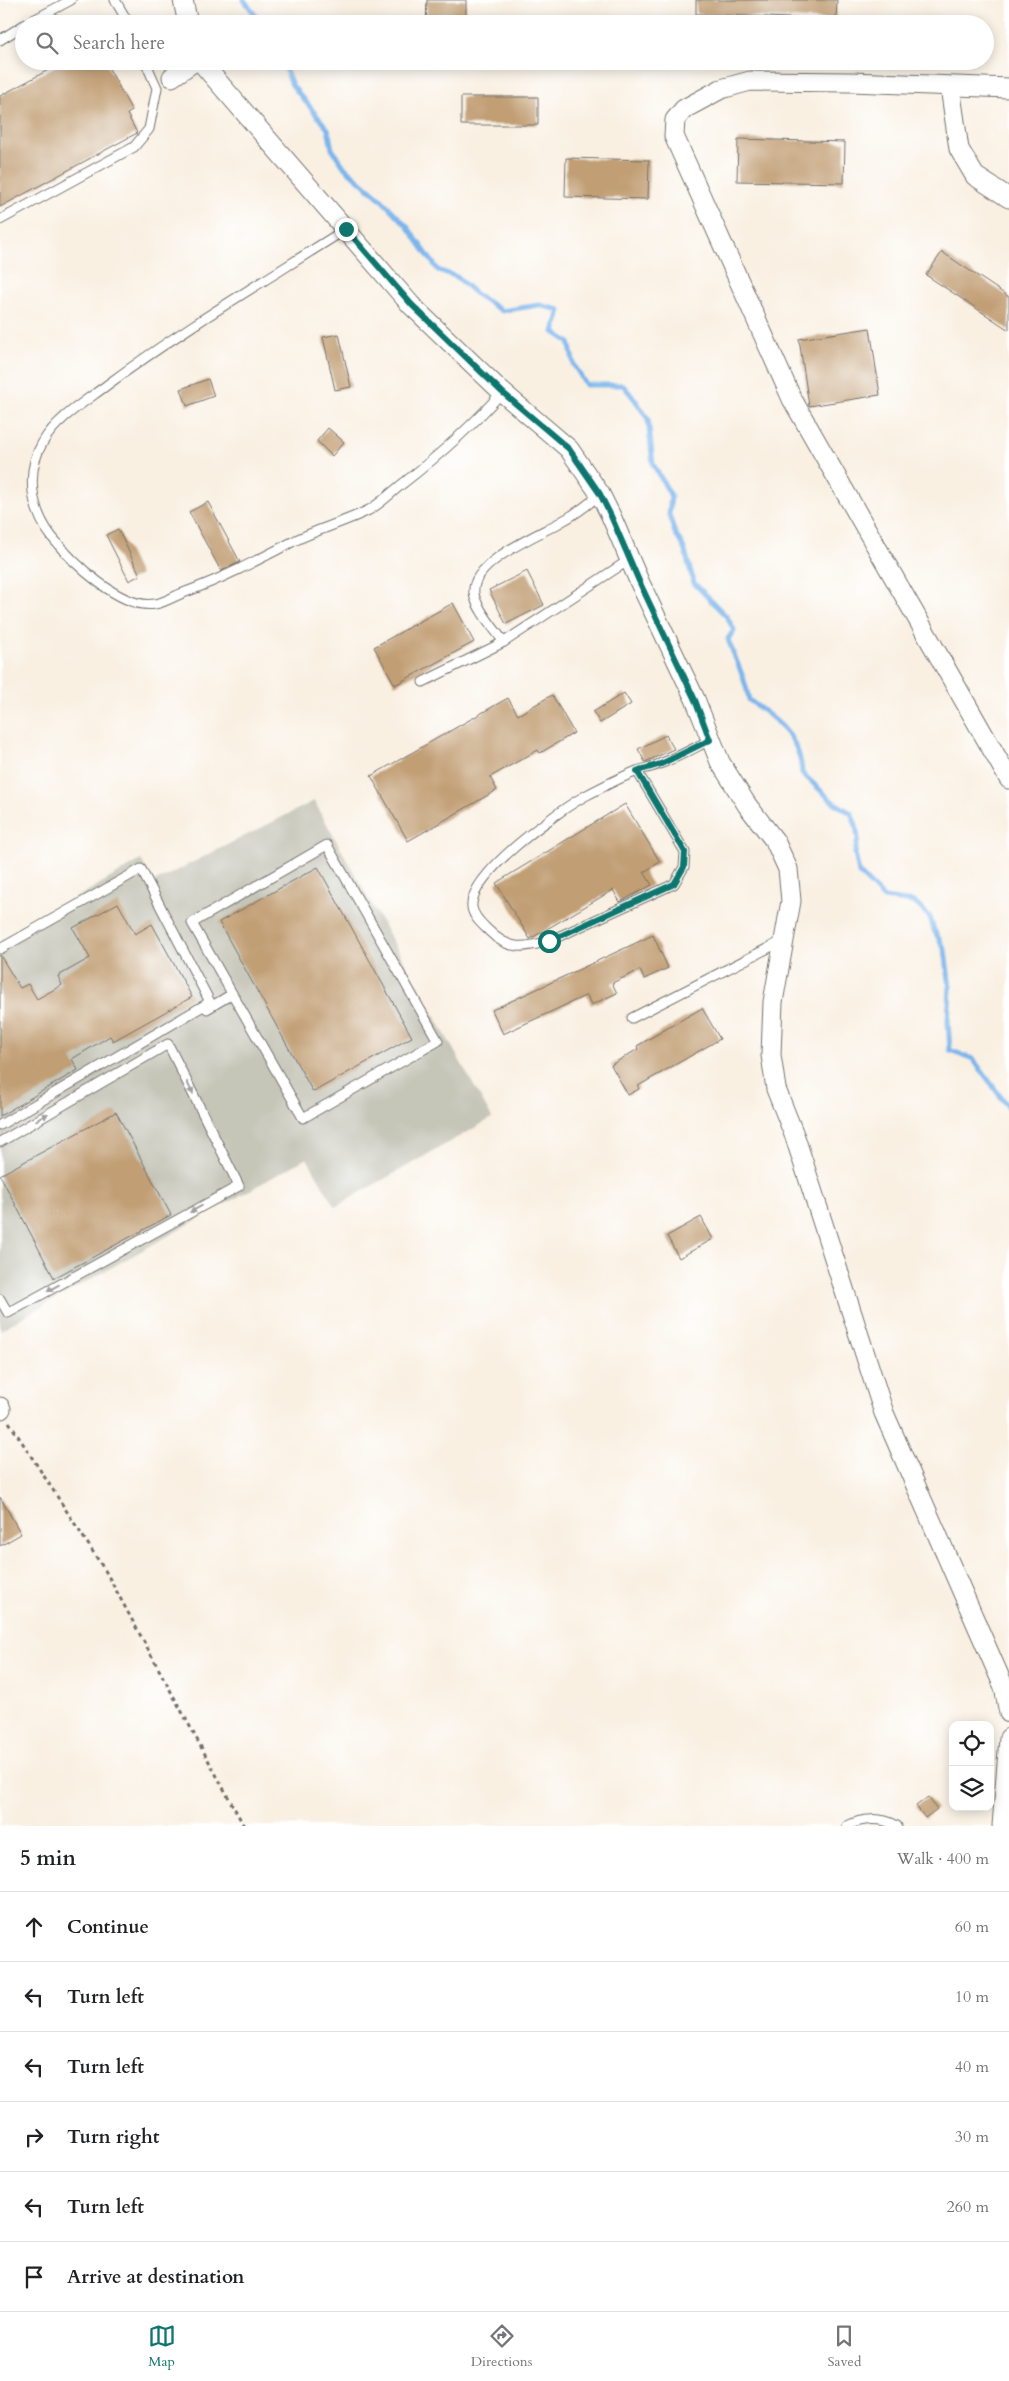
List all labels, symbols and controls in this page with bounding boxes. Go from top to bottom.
search box [15,15,994,70]
icon: search [33,29,61,57]
text: Search here [73,30,165,56]
route end [335,218,358,241]
route start [538,930,561,953]
one-way arrow [186,1081,194,1095]
one-way arrow [35,1113,50,1121]
one-way arrow [189,1205,202,1214]
one-way arrow [46,1284,61,1292]
map controls [949,1721,994,1811]
button: locate [949,1721,994,1766]
button: layers [949,1766,994,1811]
text: 5 min [20,1844,76,1873]
text: Walk · 400 m [897,1848,989,1870]
icon: ahead [20,1913,48,1941]
text: Continue [67,1914,149,1940]
text: 60 m [955,1916,989,1938]
icon: left [20,1983,48,2011]
text: Turn left [67,1984,144,2010]
text: 10 m [955,1986,989,2008]
icon: left [20,2053,48,2081]
text: Turn left [67,2054,144,2080]
text: 40 m [955,2056,989,2078]
icon: right [20,2123,48,2151]
text: Turn right [67,2124,159,2150]
text: 30 m [955,2126,989,2148]
icon: left [20,2193,48,2221]
text: Turn left [67,2194,144,2220]
text: 260 m [947,2196,989,2218]
icon: arrive [20,2263,48,2291]
text: Arrive at destination [67,2264,244,2290]
tab: Map [148,2322,176,2371]
tab: Directions [471,2322,532,2371]
tab: Saved [827,2322,861,2371]

